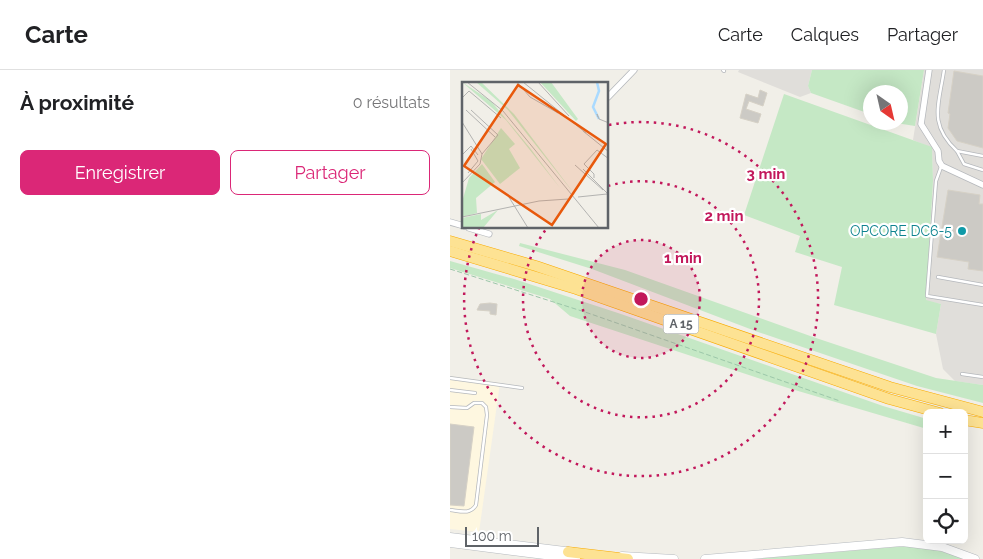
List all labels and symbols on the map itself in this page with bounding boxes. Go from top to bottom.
inset map [462,82,609,229]
north arrow [863,85,908,130]
text: 3 min [747,165,785,183]
text: 2 min [705,207,743,225]
place label: OPCORE DC6-5 [850,223,952,239]
marker: OPCORE DC6-5 [956,225,968,237]
text: 1 min [664,249,702,267]
centre of rings [632,290,650,308]
road number: A 15 [664,314,698,334]
scale bar [465,524,539,547]

